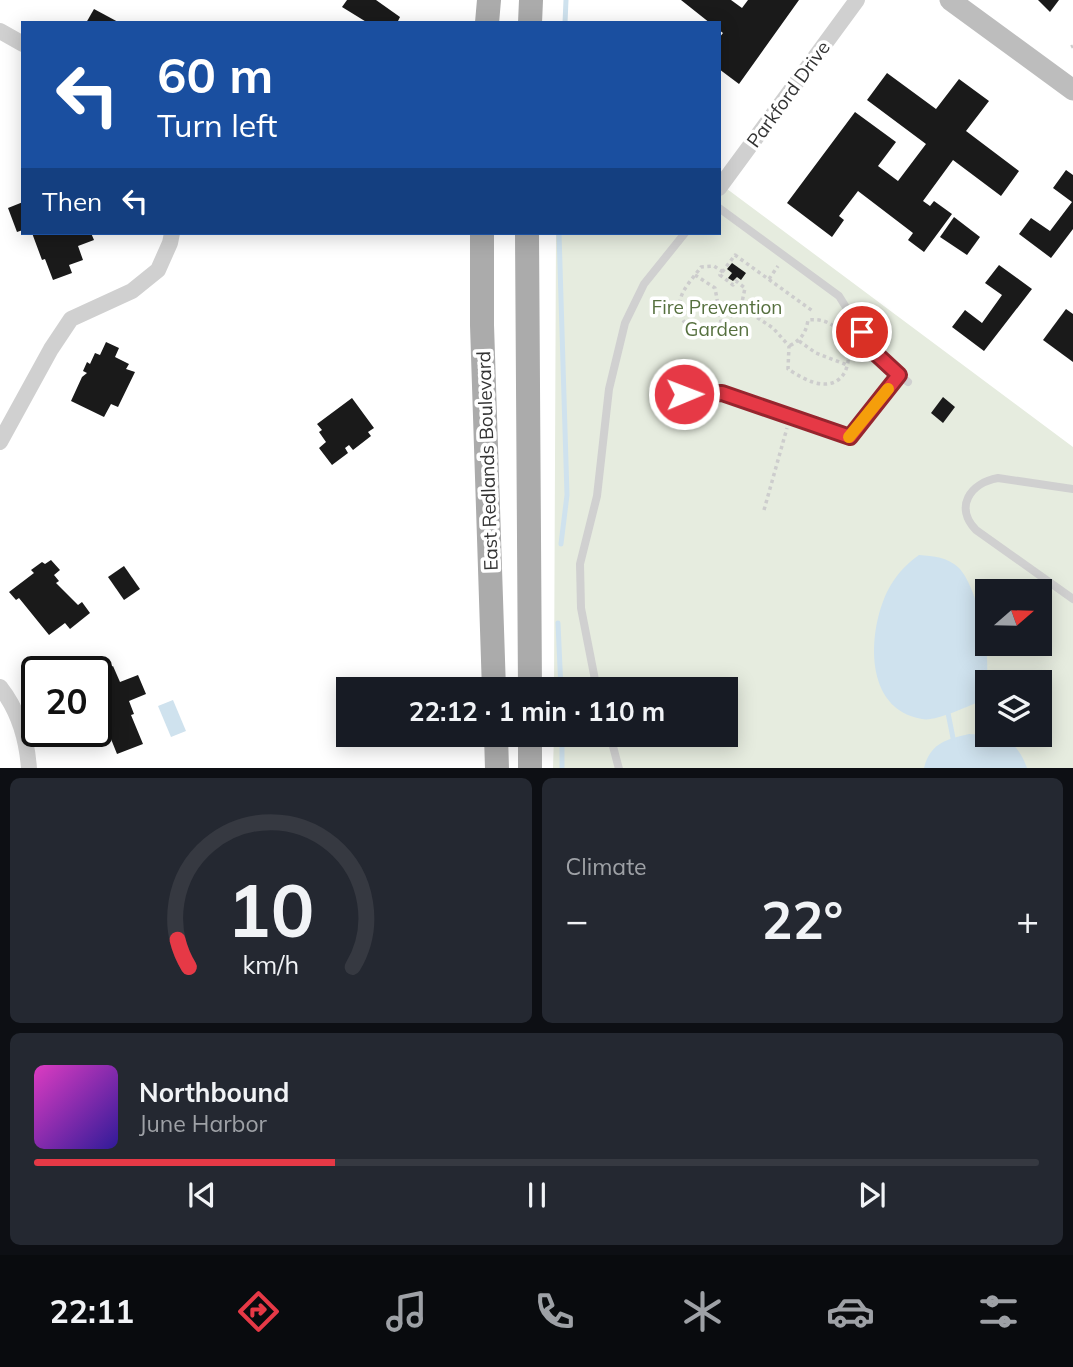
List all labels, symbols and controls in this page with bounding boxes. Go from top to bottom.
street label: Parkford Drive [741,36,835,152]
text: 60 m [157,44,273,105]
icon: left [42,49,133,140]
text: Turn left [157,105,277,145]
icon: left [116,182,154,220]
text: Then [42,185,102,218]
park label: Fire Prevention Garden [651,295,783,341]
pin [832,302,892,362]
icon: arrive [843,313,881,351]
street label: East Redlands Boulevard [471,351,503,571]
position arrow [647,357,721,431]
north arrow [975,579,1052,656]
map controls [975,579,1052,747]
speed limit sign: 20 [21,656,112,747]
button: layers [975,670,1052,747]
text: 22:12 · 1 min · 110 m [409,695,665,728]
text: Climate [566,852,647,881]
text: 10 [227,864,314,955]
text: 22° [761,887,843,952]
text: − [566,896,588,944]
text: + [1016,896,1039,944]
text: km/h [242,948,299,979]
text: Northbound [139,1076,289,1109]
text: June Harbor [139,1109,267,1138]
icon: previous [183,1176,221,1214]
icon: pause [518,1176,556,1214]
icon: next [853,1176,891,1214]
icon: directions [234,1287,283,1336]
icon: music [382,1287,431,1336]
icon: phone [530,1287,579,1336]
icon: climate [678,1287,727,1336]
icon: car [826,1287,875,1336]
icon: filters [974,1287,1023,1336]
text: 22:11 [50,1291,134,1331]

